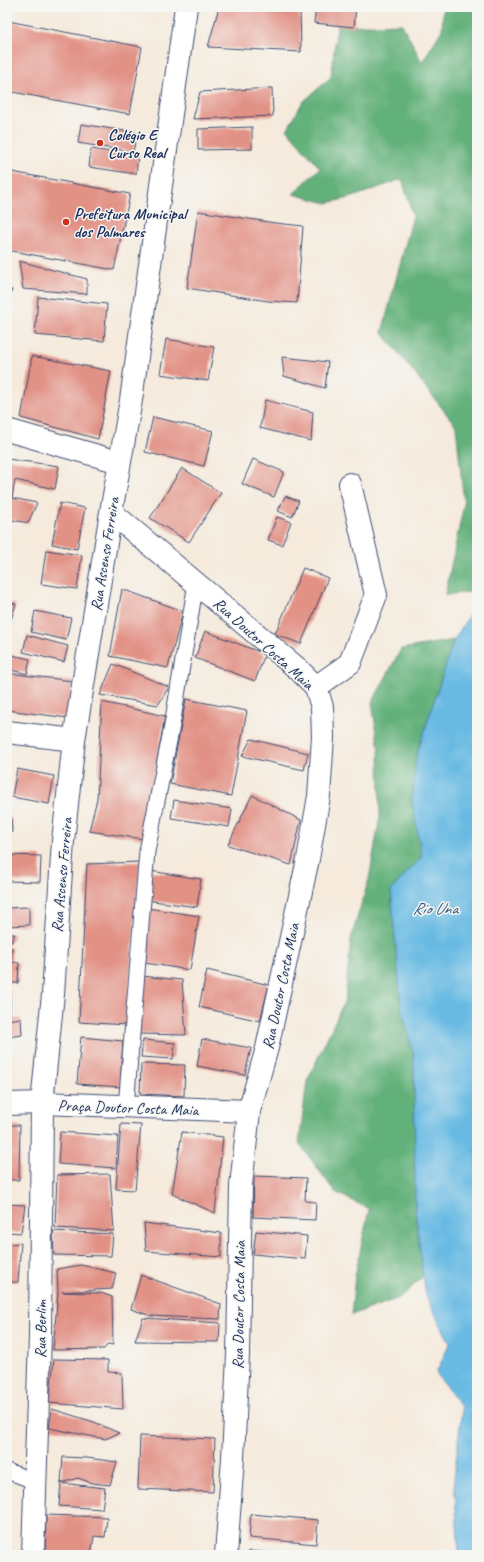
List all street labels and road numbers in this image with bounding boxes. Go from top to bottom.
street label: Rua Ascenso Ferreira [86,494,124,612]
street label: Rua Doutor Costa Maia [209,593,318,695]
street label: Rua Ascenso Ferreira [47,816,77,933]
street label: Rua Doutor Costa Maia [258,920,304,1051]
street label: Praça Doutor Costa Maia [57,1096,200,1120]
street label: Rua Doutor Costa Maia [228,1240,250,1369]
street label: Rua Berlim [30,1299,52,1358]

